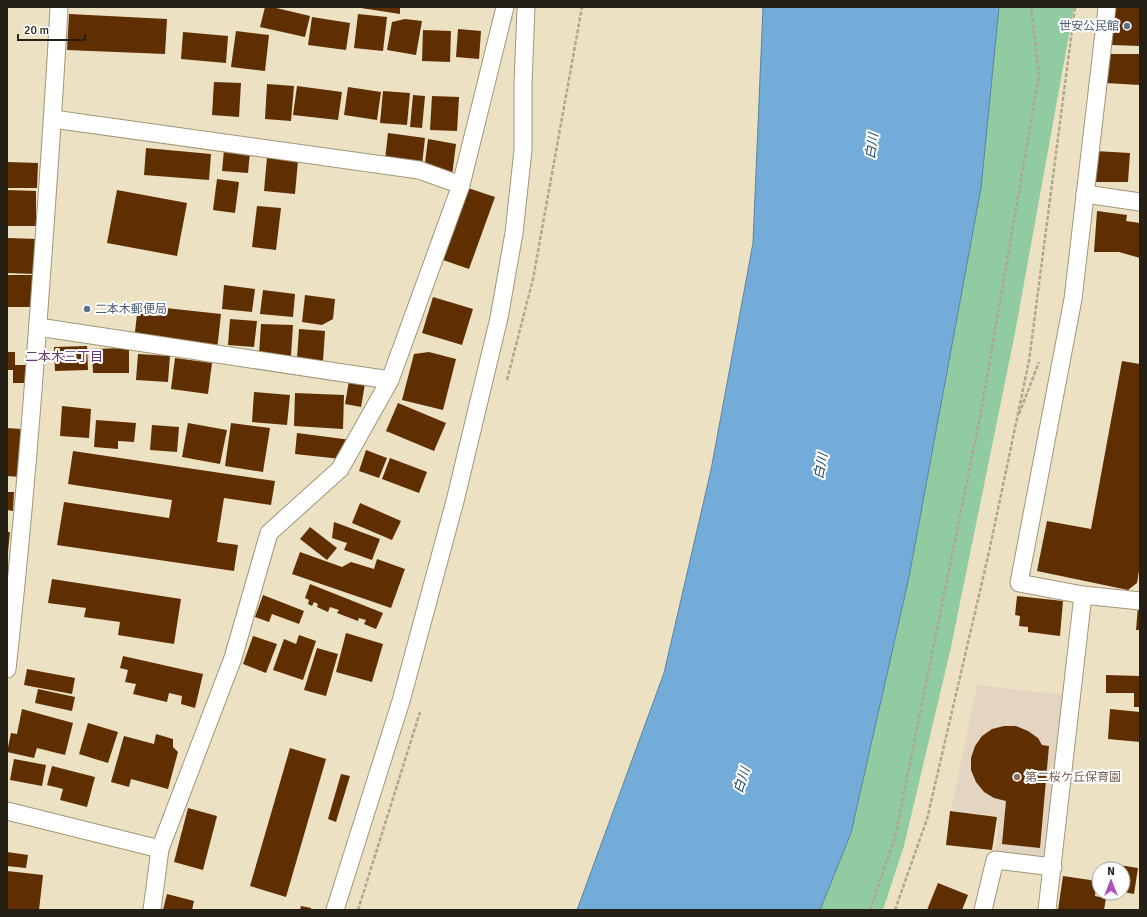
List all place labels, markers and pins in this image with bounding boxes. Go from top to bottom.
place label: 世安公民館 [1059,19,1119,34]
marker: 世安公民館 [1122,21,1132,31]
place label: 二本木郵便局 [95,302,167,317]
marker: 二本木郵便局 [82,304,92,314]
place label: 第二桜ケ丘保育園 [1025,770,1121,785]
marker: 第二桜ケ丘保育園 [1012,772,1022,782]

